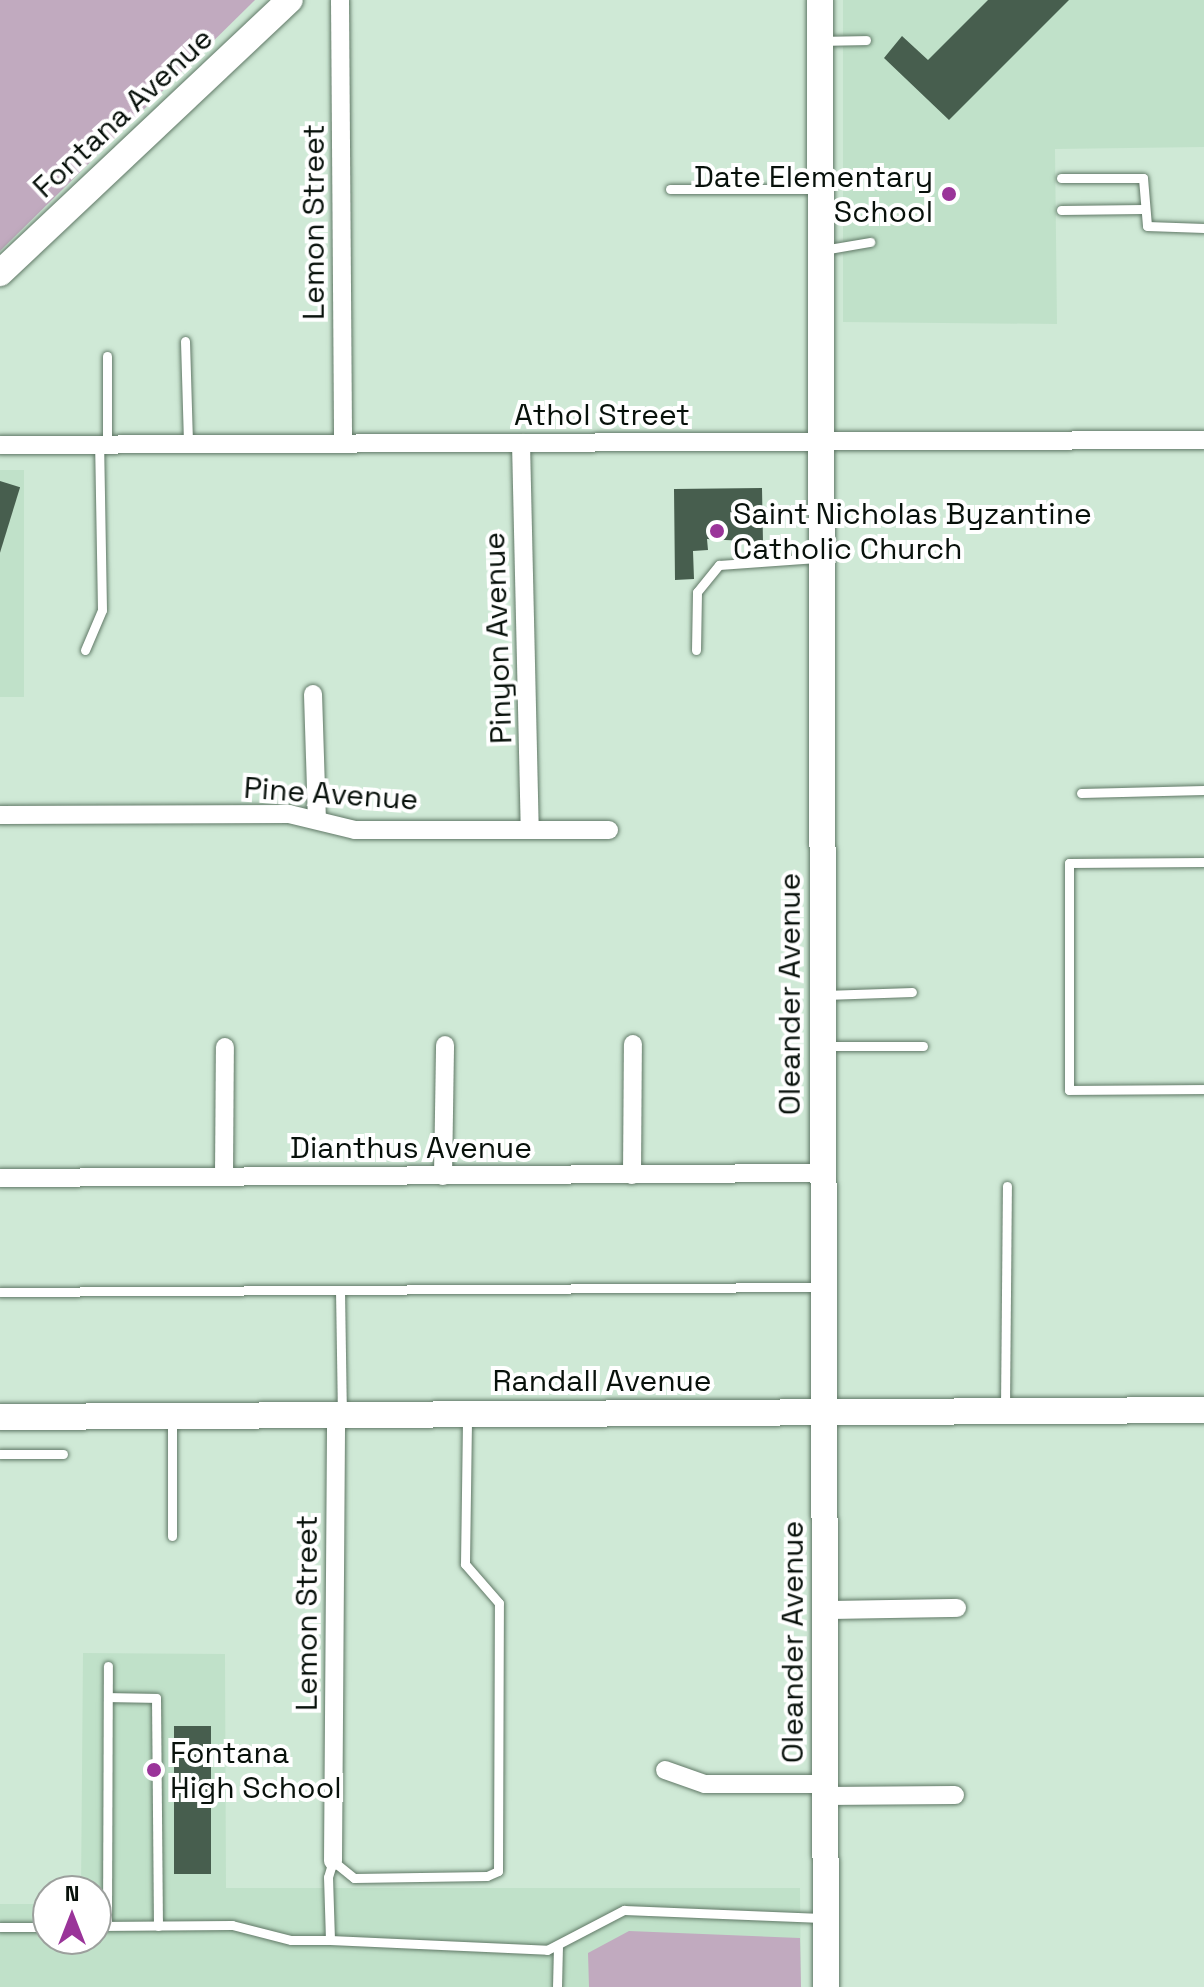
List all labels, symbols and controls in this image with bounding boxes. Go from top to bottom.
street label: Fontana Avenue [26,20,220,206]
street label: Lemon Street [296,124,332,320]
place label: Date Elementary School [694,159,933,230]
marker: Date Elementary School [940,185,958,203]
street label: Athol Street [514,397,690,433]
place label: Saint Nicholas Byzantine Catholic Church [733,496,1092,566]
marker: Saint Nicholas Byzantine Catholic Church [708,522,726,540]
street label: Pinyon Avenue [476,531,520,745]
street label: Pine Avenue [242,770,420,818]
street label: Oleander Avenue [772,873,808,1115]
street label: Dianthus Avenue [290,1130,532,1166]
street label: Randall Avenue [492,1363,712,1399]
street label: Lemon Street [289,1515,325,1711]
street label: Oleander Avenue [775,1521,811,1763]
place label: Fontana High School [170,1735,342,1806]
marker: Fontana High School [145,1761,163,1779]
north arrow [32,1875,112,1955]
text: N [65,1879,79,1907]

